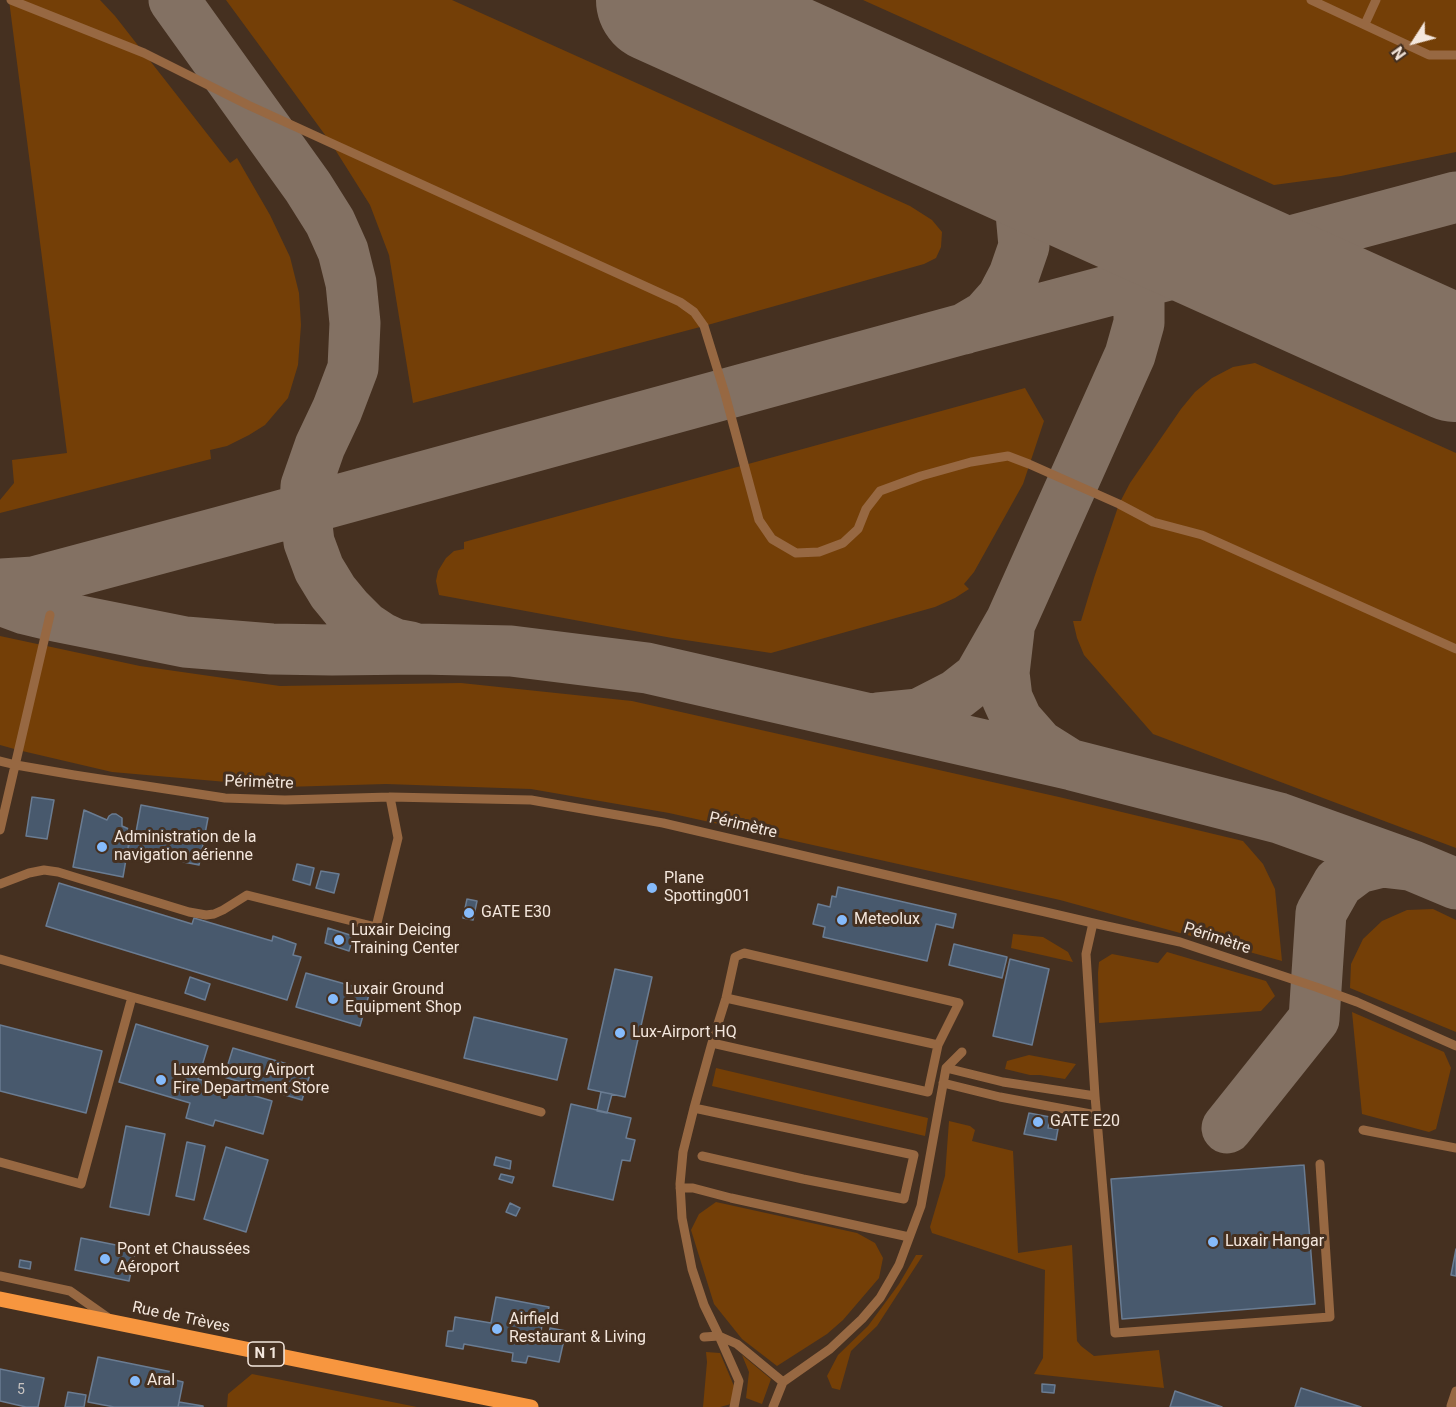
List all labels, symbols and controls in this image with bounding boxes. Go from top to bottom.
north arrow [1384,12,1444,72]
text: N [1388,43,1410,63]
street label: Périmètre [224,772,294,794]
street label: Périmètre [707,809,779,843]
place label: Administration de la navigation aérienne [114,828,257,866]
marker: Administration de la navigation aérienne [95,840,109,854]
place label: Plane Spotting001 [664,869,751,907]
marker: Plane Spotting001 [645,881,659,895]
place label: GATE E30 [481,903,551,923]
marker: GATE E30 [462,906,476,920]
place label: Meteolux [854,910,920,930]
marker: Meteolux [835,913,849,927]
street label: Périmètre [1181,919,1253,959]
place label: Luxair Deicing Training Center [351,921,459,959]
marker: Luxair Deicing Training Center [332,933,346,947]
place label: Luxair Ground Equipment Shop [345,980,462,1018]
marker: Luxair Ground Equipment Shop [326,992,340,1006]
place label: Lux-Airport HQ [632,1023,737,1043]
marker: Lux-Airport HQ [613,1026,627,1040]
place label: Luxembourg Airport Fire Department Store [173,1061,329,1099]
marker: Luxembourg Airport Fire Department Store [154,1073,168,1087]
place label: GATE E20 [1050,1112,1120,1132]
marker: GATE E20 [1031,1115,1045,1129]
place label: Luxair Hangar [1225,1232,1324,1252]
marker: Luxair Hangar [1206,1235,1220,1249]
place label: Pont et Chaussées Aéroport [117,1240,250,1278]
marker: Pont et Chaussées Aéroport [98,1252,112,1266]
street label: Rue de Trèves [130,1298,232,1338]
place label: Airfield Restaurant & Living [509,1310,646,1348]
marker: Airfield Restaurant & Living [490,1322,504,1336]
road number: N 1 [248,1342,284,1366]
place label: Aral [147,1371,175,1391]
marker: Aral [128,1374,142,1388]
house number: 5 [17,1382,25,1398]

